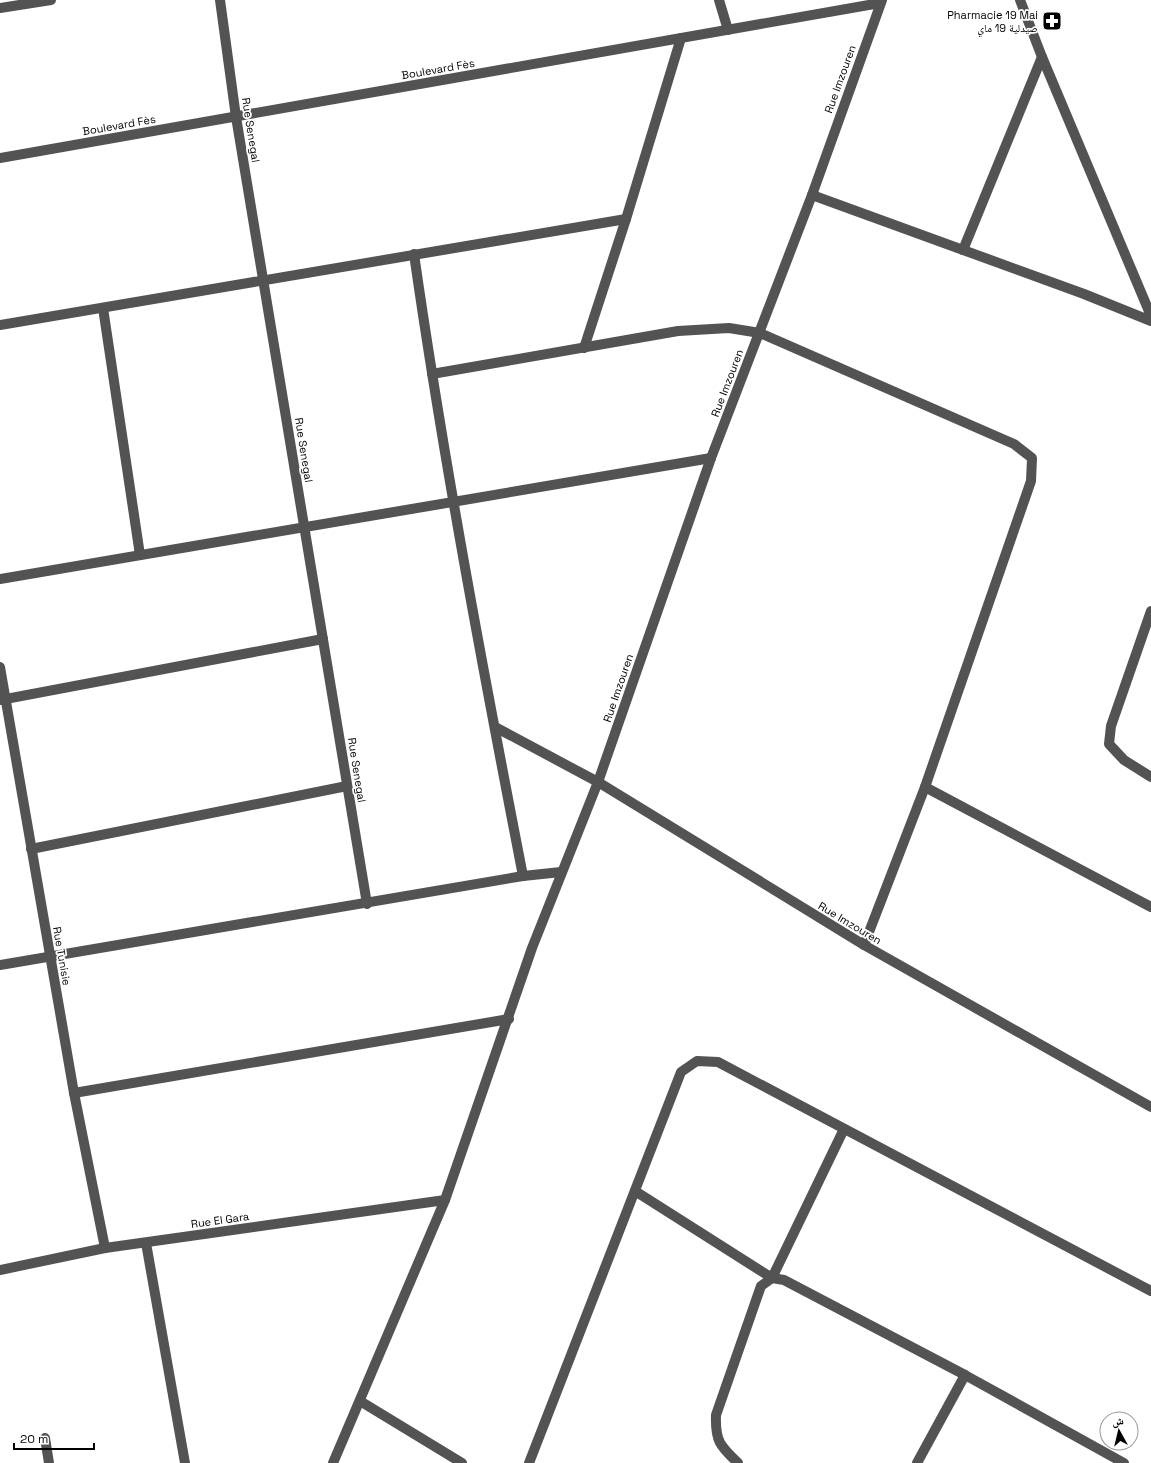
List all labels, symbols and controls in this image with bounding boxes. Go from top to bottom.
place label: Pharmacie 19 Mai صيدلية 19 ماي [947,8,1038,37]
pharmacy icon: Pharmacie 19 Mai صيدلية 19 ماي [1041,10,1063,32]
street label: Rue Imzouren [821,43,859,115]
street label: Boulevard Fès [400,56,476,82]
street label: Rue Senegal [239,97,263,163]
street label: Boulevard Fès [81,112,157,138]
street label: Rue Imzouren [708,347,746,419]
street label: Rue Senegal [292,417,316,483]
street label: Rue Imzouren [600,652,636,724]
street label: Rue Senegal [345,737,369,803]
street label: Rue Imzouren [816,899,884,947]
street label: Rue Tunisie [50,925,74,987]
street label: Rue El Gara [190,1209,251,1231]
north arrow [1099,1411,1139,1451]
text: ش [1111,1413,1125,1430]
scale bar [14,1425,94,1451]
text: 20 m [20,1431,48,1447]

